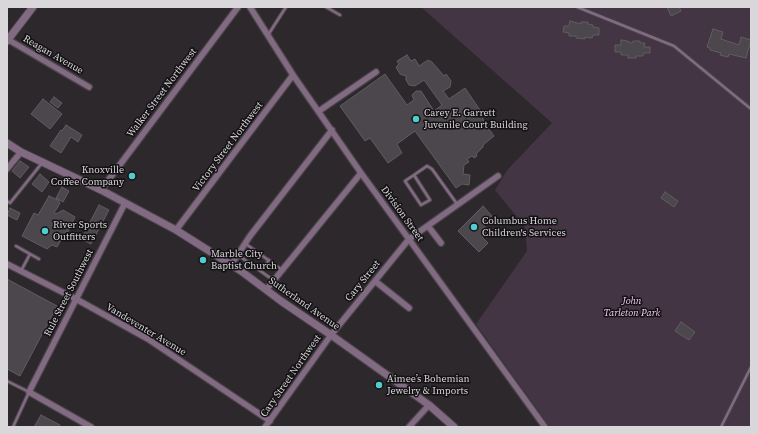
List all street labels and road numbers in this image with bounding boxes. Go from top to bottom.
street label: Reagan Avenue [21,33,85,77]
street label: Walker Street Northwest [125,46,199,140]
street label: Victory Street Northwest [190,100,266,194]
street label: Division Street [378,184,426,244]
street label: Rule Street Southwest [42,247,96,339]
street label: Cary Street [343,258,383,304]
street label: Sutherland Avenue [266,275,342,333]
street label: Vandeventer Avenue [104,301,188,359]
street label: Cary Street Northwest [258,333,324,419]

